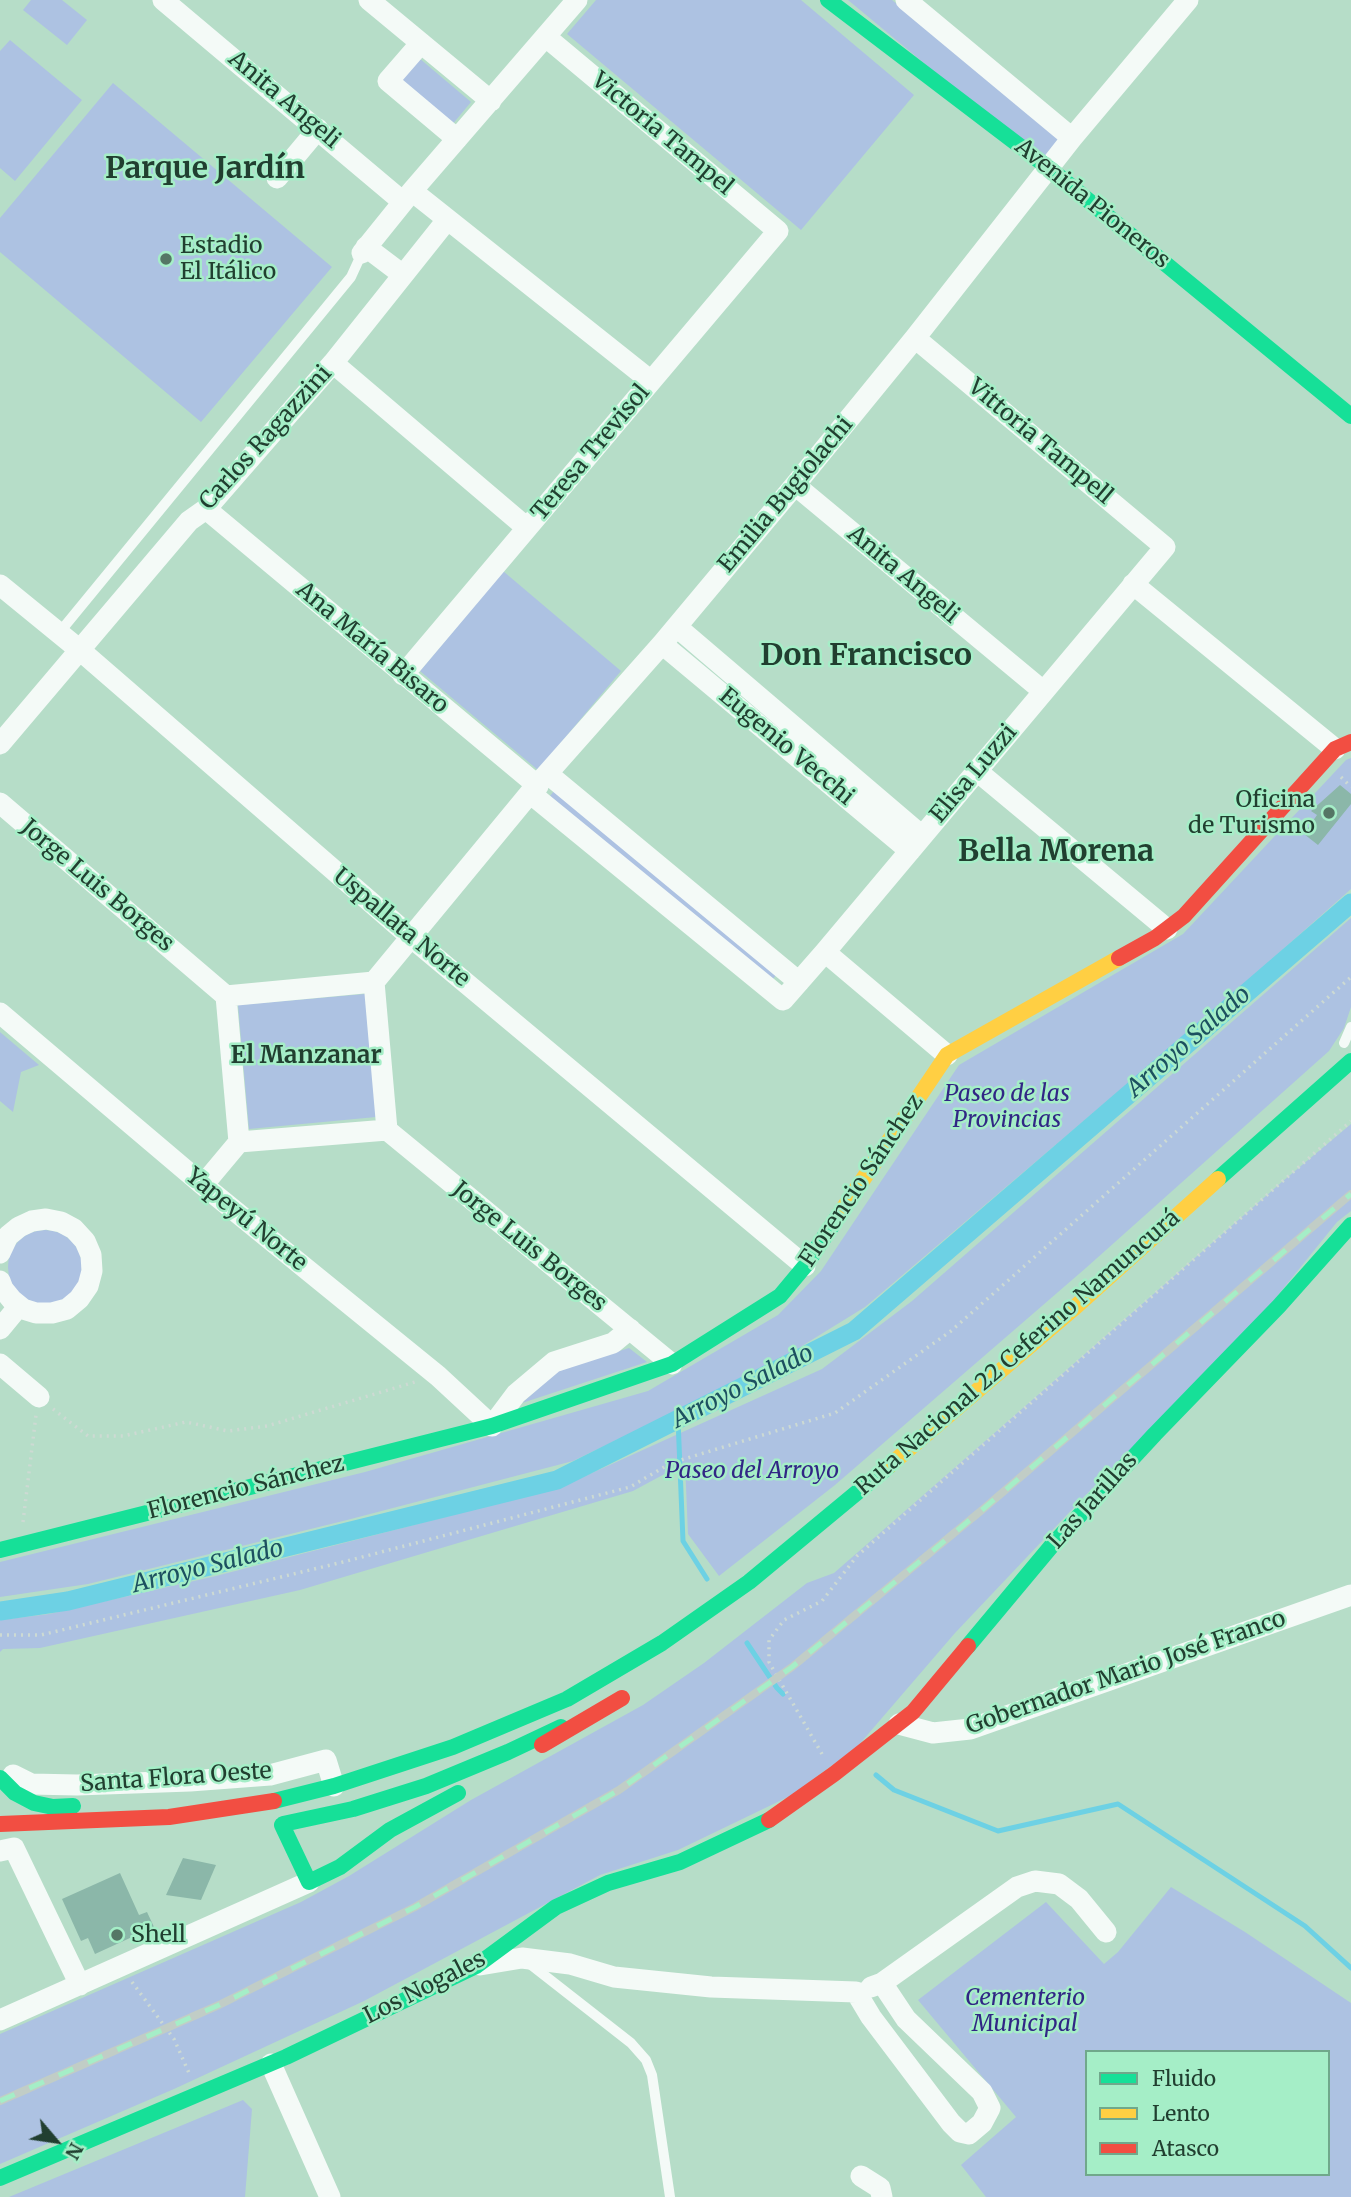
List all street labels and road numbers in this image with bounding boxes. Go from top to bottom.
street label: Anita Angeli [223,45,345,155]
street label: Victoria Tampel [586,67,738,201]
street label: Avenida Pioneros [1009,133,1175,275]
street label: Carlos Ragazzini [194,360,338,516]
street label: Vittoria Tampell [962,374,1118,510]
street label: Teresa Trevisol [526,379,656,527]
street label: Emilia Bugiolachi [713,412,859,578]
street label: Anita Angeli [842,520,964,630]
street label: Ana María Bisaro [290,576,454,720]
street label: Eugenio Vecchi [713,683,859,811]
street label: Elisa Luzzi [925,719,1023,829]
street label: Jorge Luis Borges [15,814,179,958]
street label: Uspallata Norte [327,863,475,993]
street label: Florencio Sánchez [794,1090,930,1272]
street label: Yapeyú Norte [180,1163,312,1277]
street label: Jorge Luis Borges [446,1176,612,1318]
street label: Ruta Nacional 22 Ceferino Namuncurá [850,1205,1186,1501]
street label: Las Jarillas [1043,1447,1143,1555]
street label: Florencio Sánchez [145,1450,347,1526]
street label: Gobernador Mario José Franco [963,1605,1289,1741]
street label: Santa Flora Oeste [79,1758,273,1798]
street label: Los Nogales [360,1946,490,2030]

